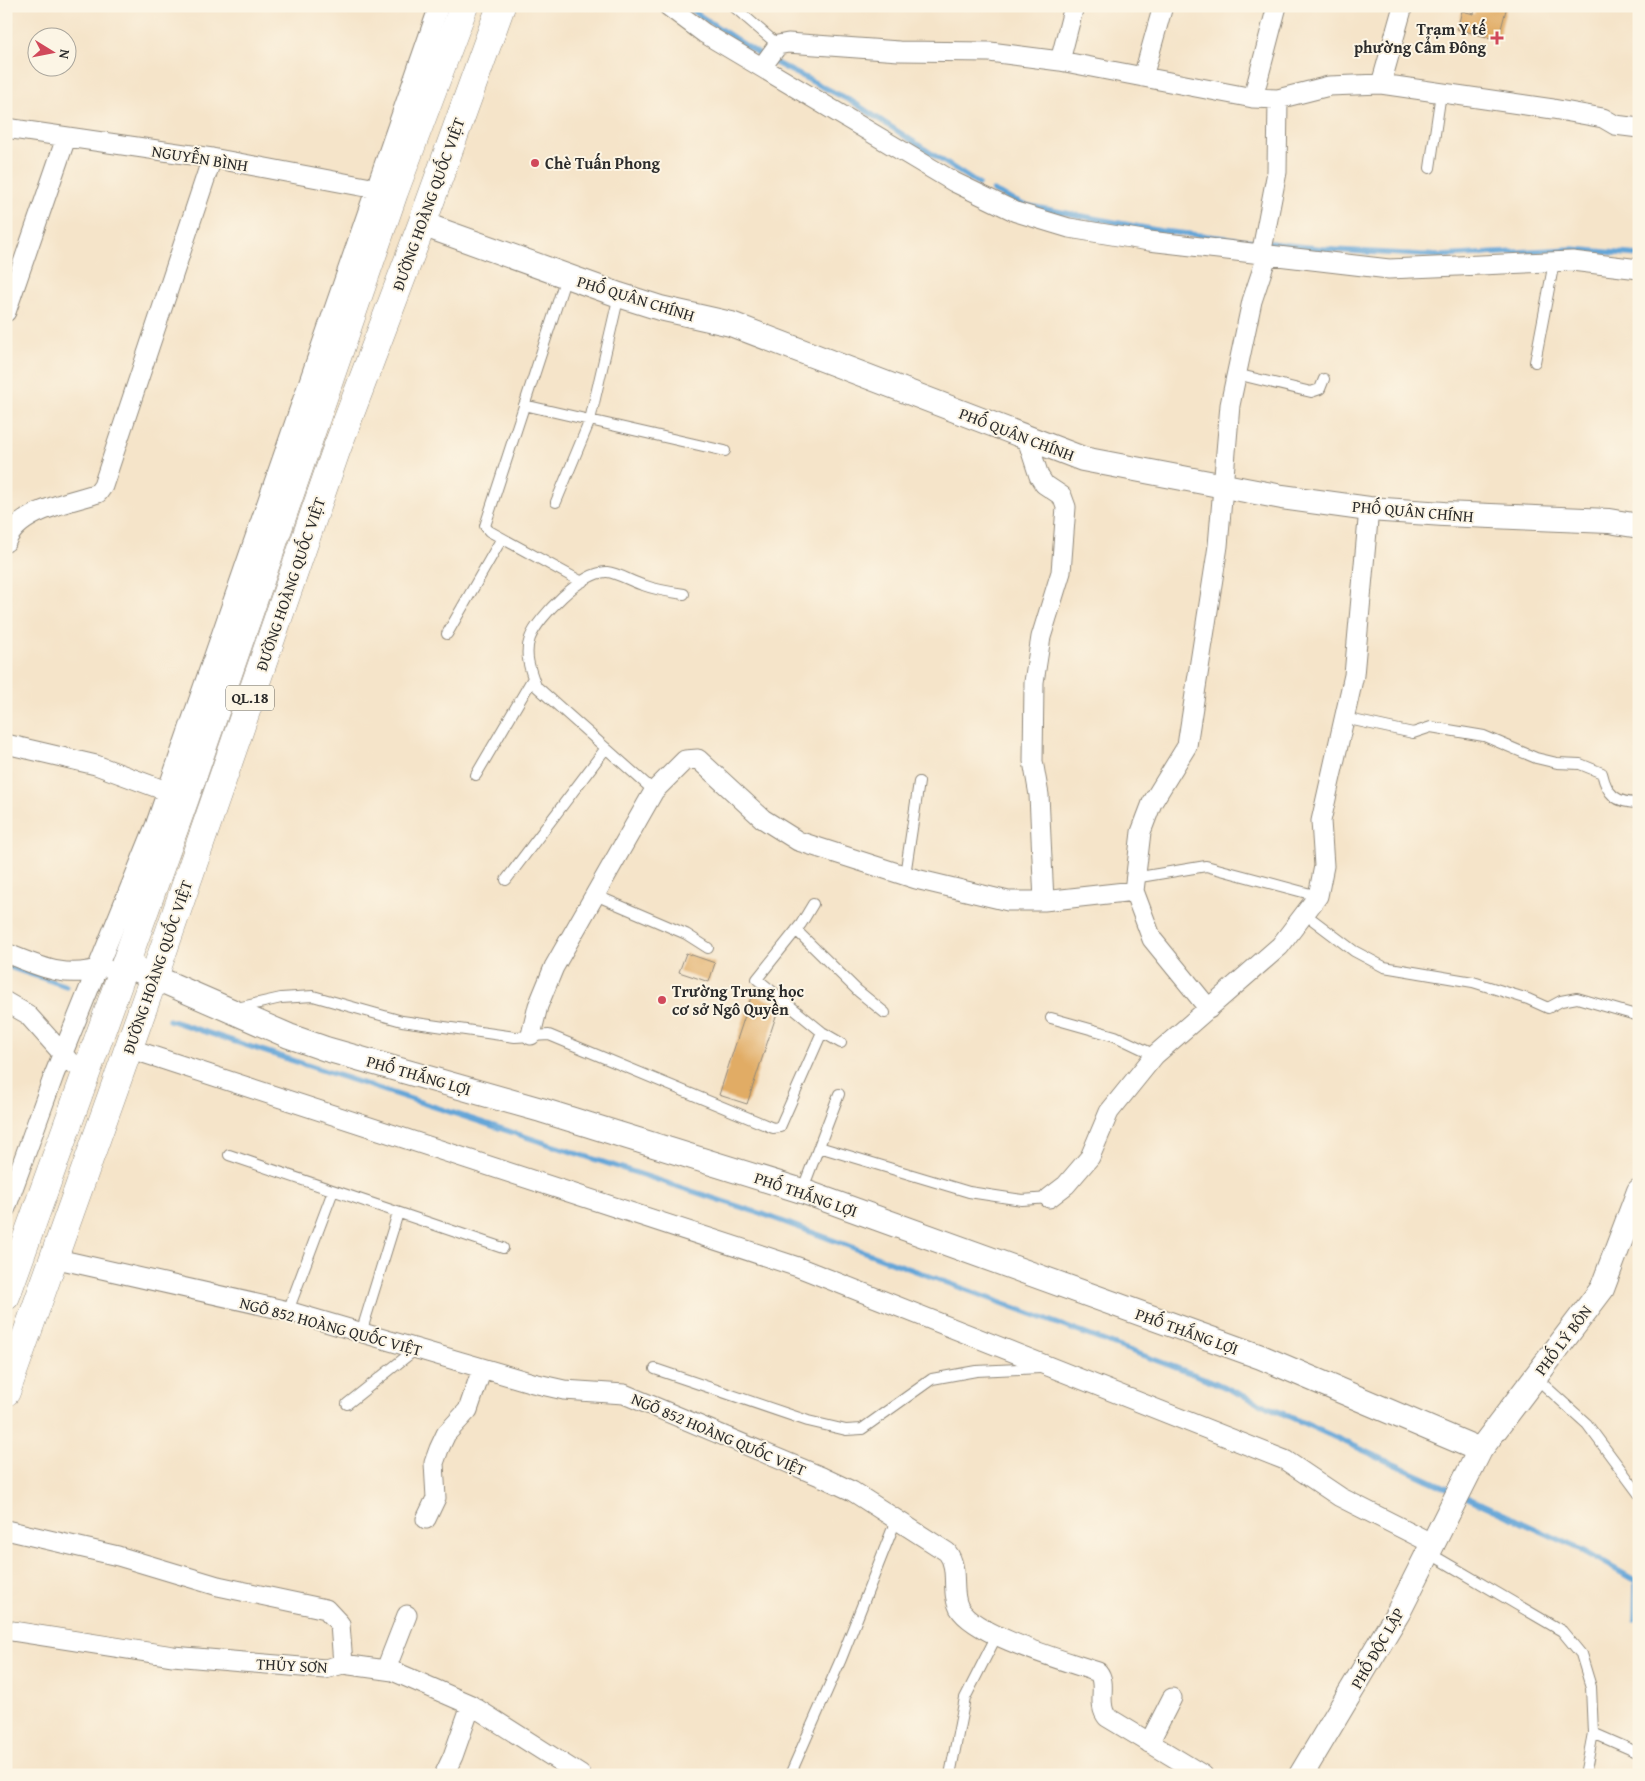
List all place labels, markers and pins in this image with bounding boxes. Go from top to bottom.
place label: Trạm Y tế phường Cẩm Đông [1354,17,1487,59]
marker: Trạm Y tế phường Cẩm Đông [1490,31,1504,45]
place label: Chè Tuấn Phong [545,151,660,175]
marker: Chè Tuấn Phong [529,157,541,169]
place label: Trường Trung học cơ sở Ngô Quyền [672,979,804,1021]
marker: Trường Trung học cơ sở Ngô Quyền [656,994,668,1006]

